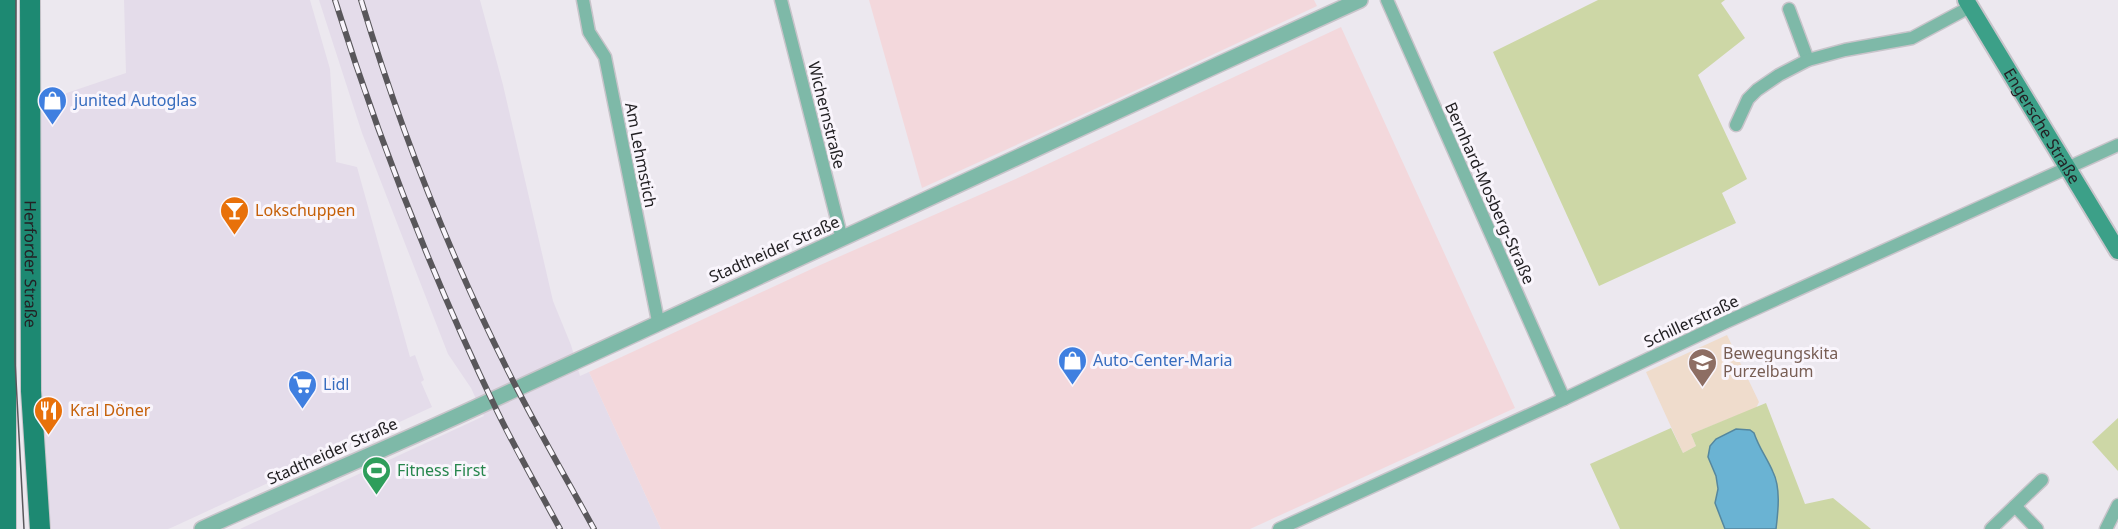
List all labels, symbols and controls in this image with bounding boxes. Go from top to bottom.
street label: Wichernstraße [803,59,851,171]
street label: Engersche Straße [1999,64,2086,188]
shop icon: junited Autoglas [37,84,69,126]
place label: junited Autoglas [73,89,197,111]
street label: Bernhard-Mosberg-Straße [1440,98,1540,288]
street label: Am Lehmstich [620,101,662,209]
bar icon: Lokschuppen [218,194,250,236]
place label: Lokschuppen [255,199,355,221]
street label: Herforder Straße [20,200,42,328]
street label: Stadtheider Straße [705,210,843,288]
street label: Schillerstraße [1640,289,1742,353]
place label: Bewegungskita Purzelbaum [1723,342,1838,382]
shop icon: Auto-Center-Maria [1056,344,1088,386]
school or university icon: Bewegungskita Purzelbaum [1686,346,1718,388]
place label: Auto-Center-Maria [1093,349,1233,371]
supermarket icon: Lidl [286,368,318,410]
place label: Lidl [323,373,349,395]
restaurant icon: Kral Döner [33,394,65,436]
place label: Kral Döner [70,399,151,421]
street label: Stadtheider Straße [263,412,401,490]
sports icon: Fitness First [360,454,392,496]
place label: Fitness First [397,459,486,481]

